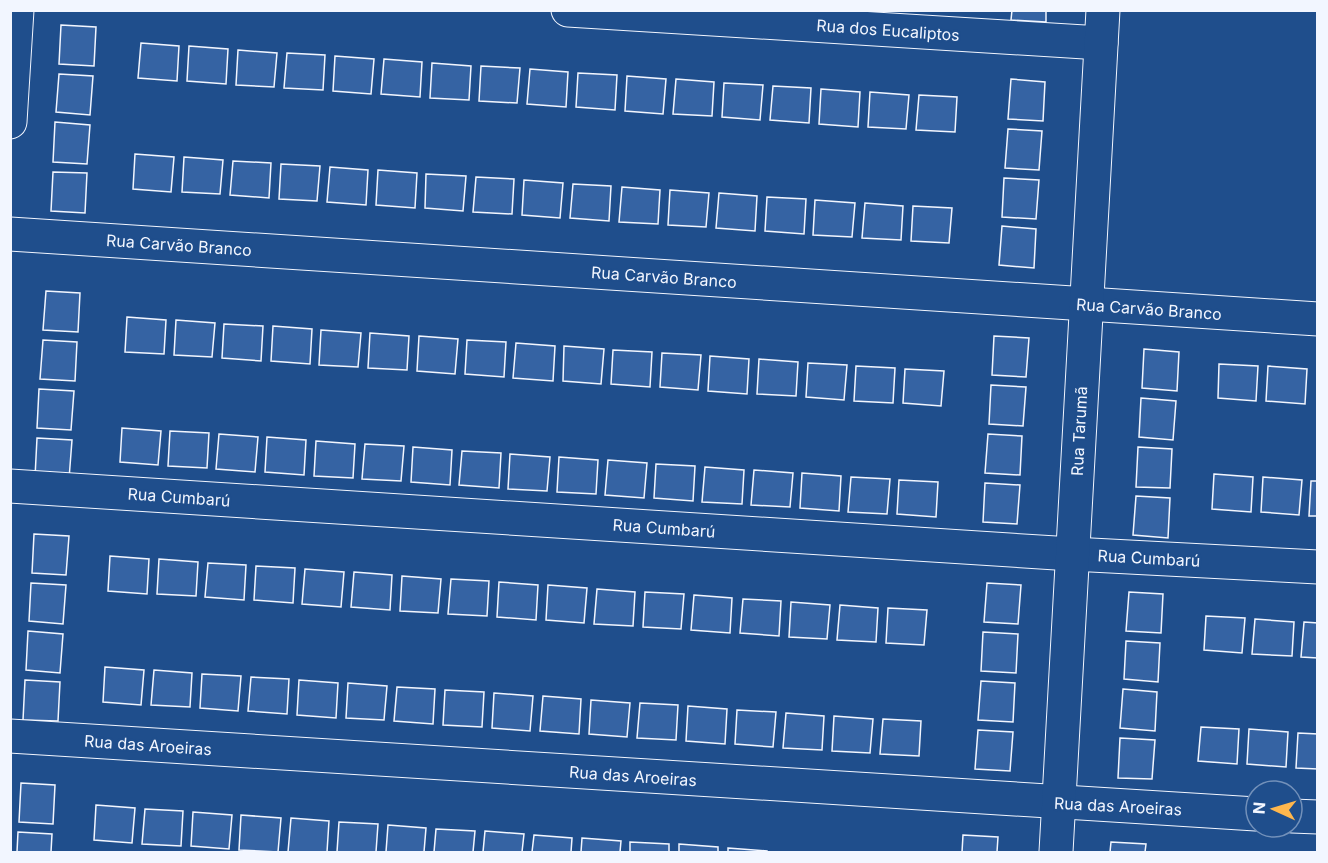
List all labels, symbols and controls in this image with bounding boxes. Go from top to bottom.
street label: Rua dos Eucaliptos [816,15,960,45]
street label: Rua Carvão Branco [106,230,252,260]
street label: Rua Carvão Branco [591,262,737,292]
street label: Rua Carvão Branco [1076,294,1222,324]
street label: Rua Tarumã [1067,386,1091,476]
street label: Rua Cumbarú [127,483,231,511]
street label: Rua Cumbarú [612,514,716,542]
street label: Rua Cumbarú [1097,545,1201,571]
street label: Rua das Aroeiras [83,731,213,759]
street label: Rua das Aroeiras [568,762,698,790]
north arrow [1244,779,1304,839]
street label: Rua das Aroeiras [1054,793,1182,819]
text: N [1249,801,1269,815]

